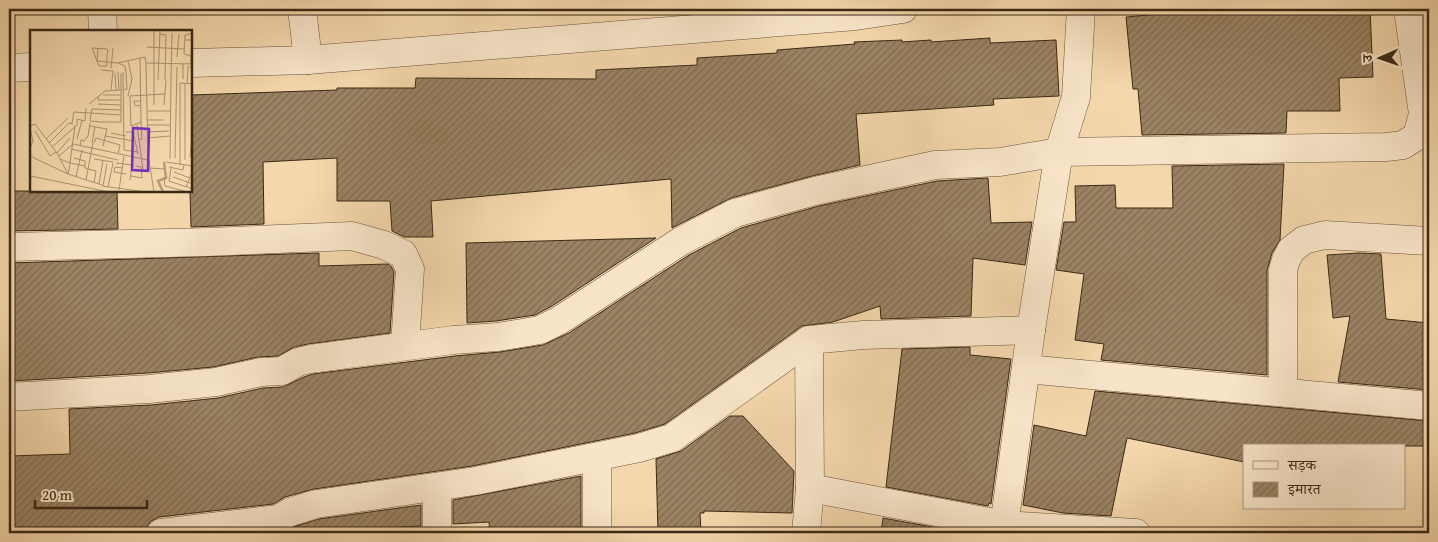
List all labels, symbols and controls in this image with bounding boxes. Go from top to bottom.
inset map [30,30,192,192]
north arrow [1356,32,1406,82]
text: उ [1357,54,1377,63]
legend [1243,444,1406,510]
text: सड़क [1287,454,1317,475]
scale bar [35,477,148,509]
text: इमारत [1287,478,1322,499]
text: 20 m [42,484,73,505]

